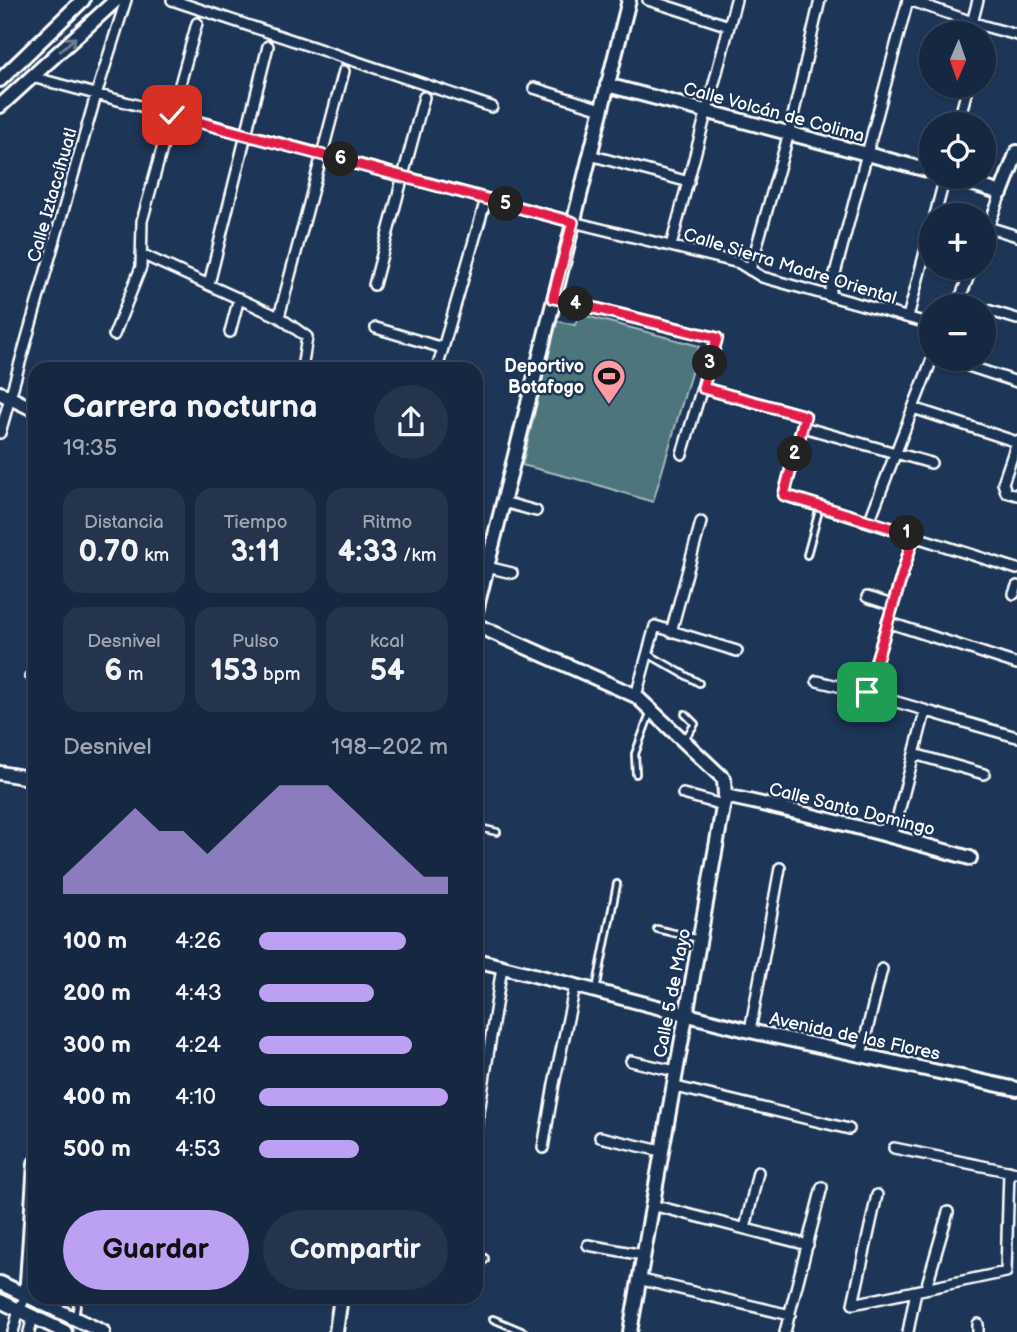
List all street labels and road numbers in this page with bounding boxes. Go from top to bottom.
street label: Calle Volcán de Colima [681,78,867,147]
street label: Calle Iztaccíhuatl [23,126,82,265]
street label: Calle Sierra Madre Oriental [681,224,899,309]
street label: Calle Santo Domingo [767,779,937,840]
street label: Calle 5 de Mayo [650,927,695,1059]
street label: Avenida de las Flores [768,1008,942,1065]

